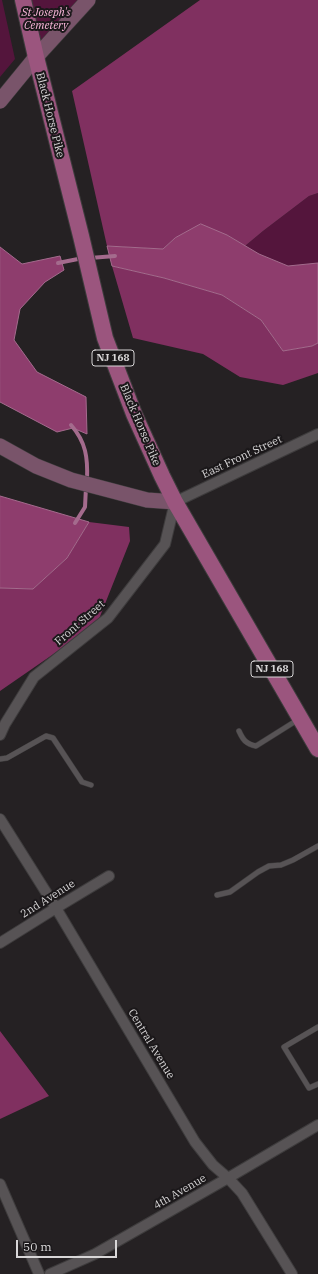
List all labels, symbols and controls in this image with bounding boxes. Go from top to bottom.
park label: St Joseph's Cemetery [21,6,71,32]
street label: Black Horse Pike [33,71,67,159]
road number: NJ 168 [92,350,134,366]
street label: Black Horse Pike [117,382,163,468]
street label: East Front Street [200,433,284,481]
street label: Front Street [52,598,108,648]
road number: NJ 168 [251,661,293,677]
street label: 2nd Avenue [18,877,78,921]
street label: Central Avenue [125,1007,177,1081]
street label: 4th Avenue [151,1172,209,1212]
scale bar [18,1232,119,1258]
text: 50 m [23,1239,52,1254]

